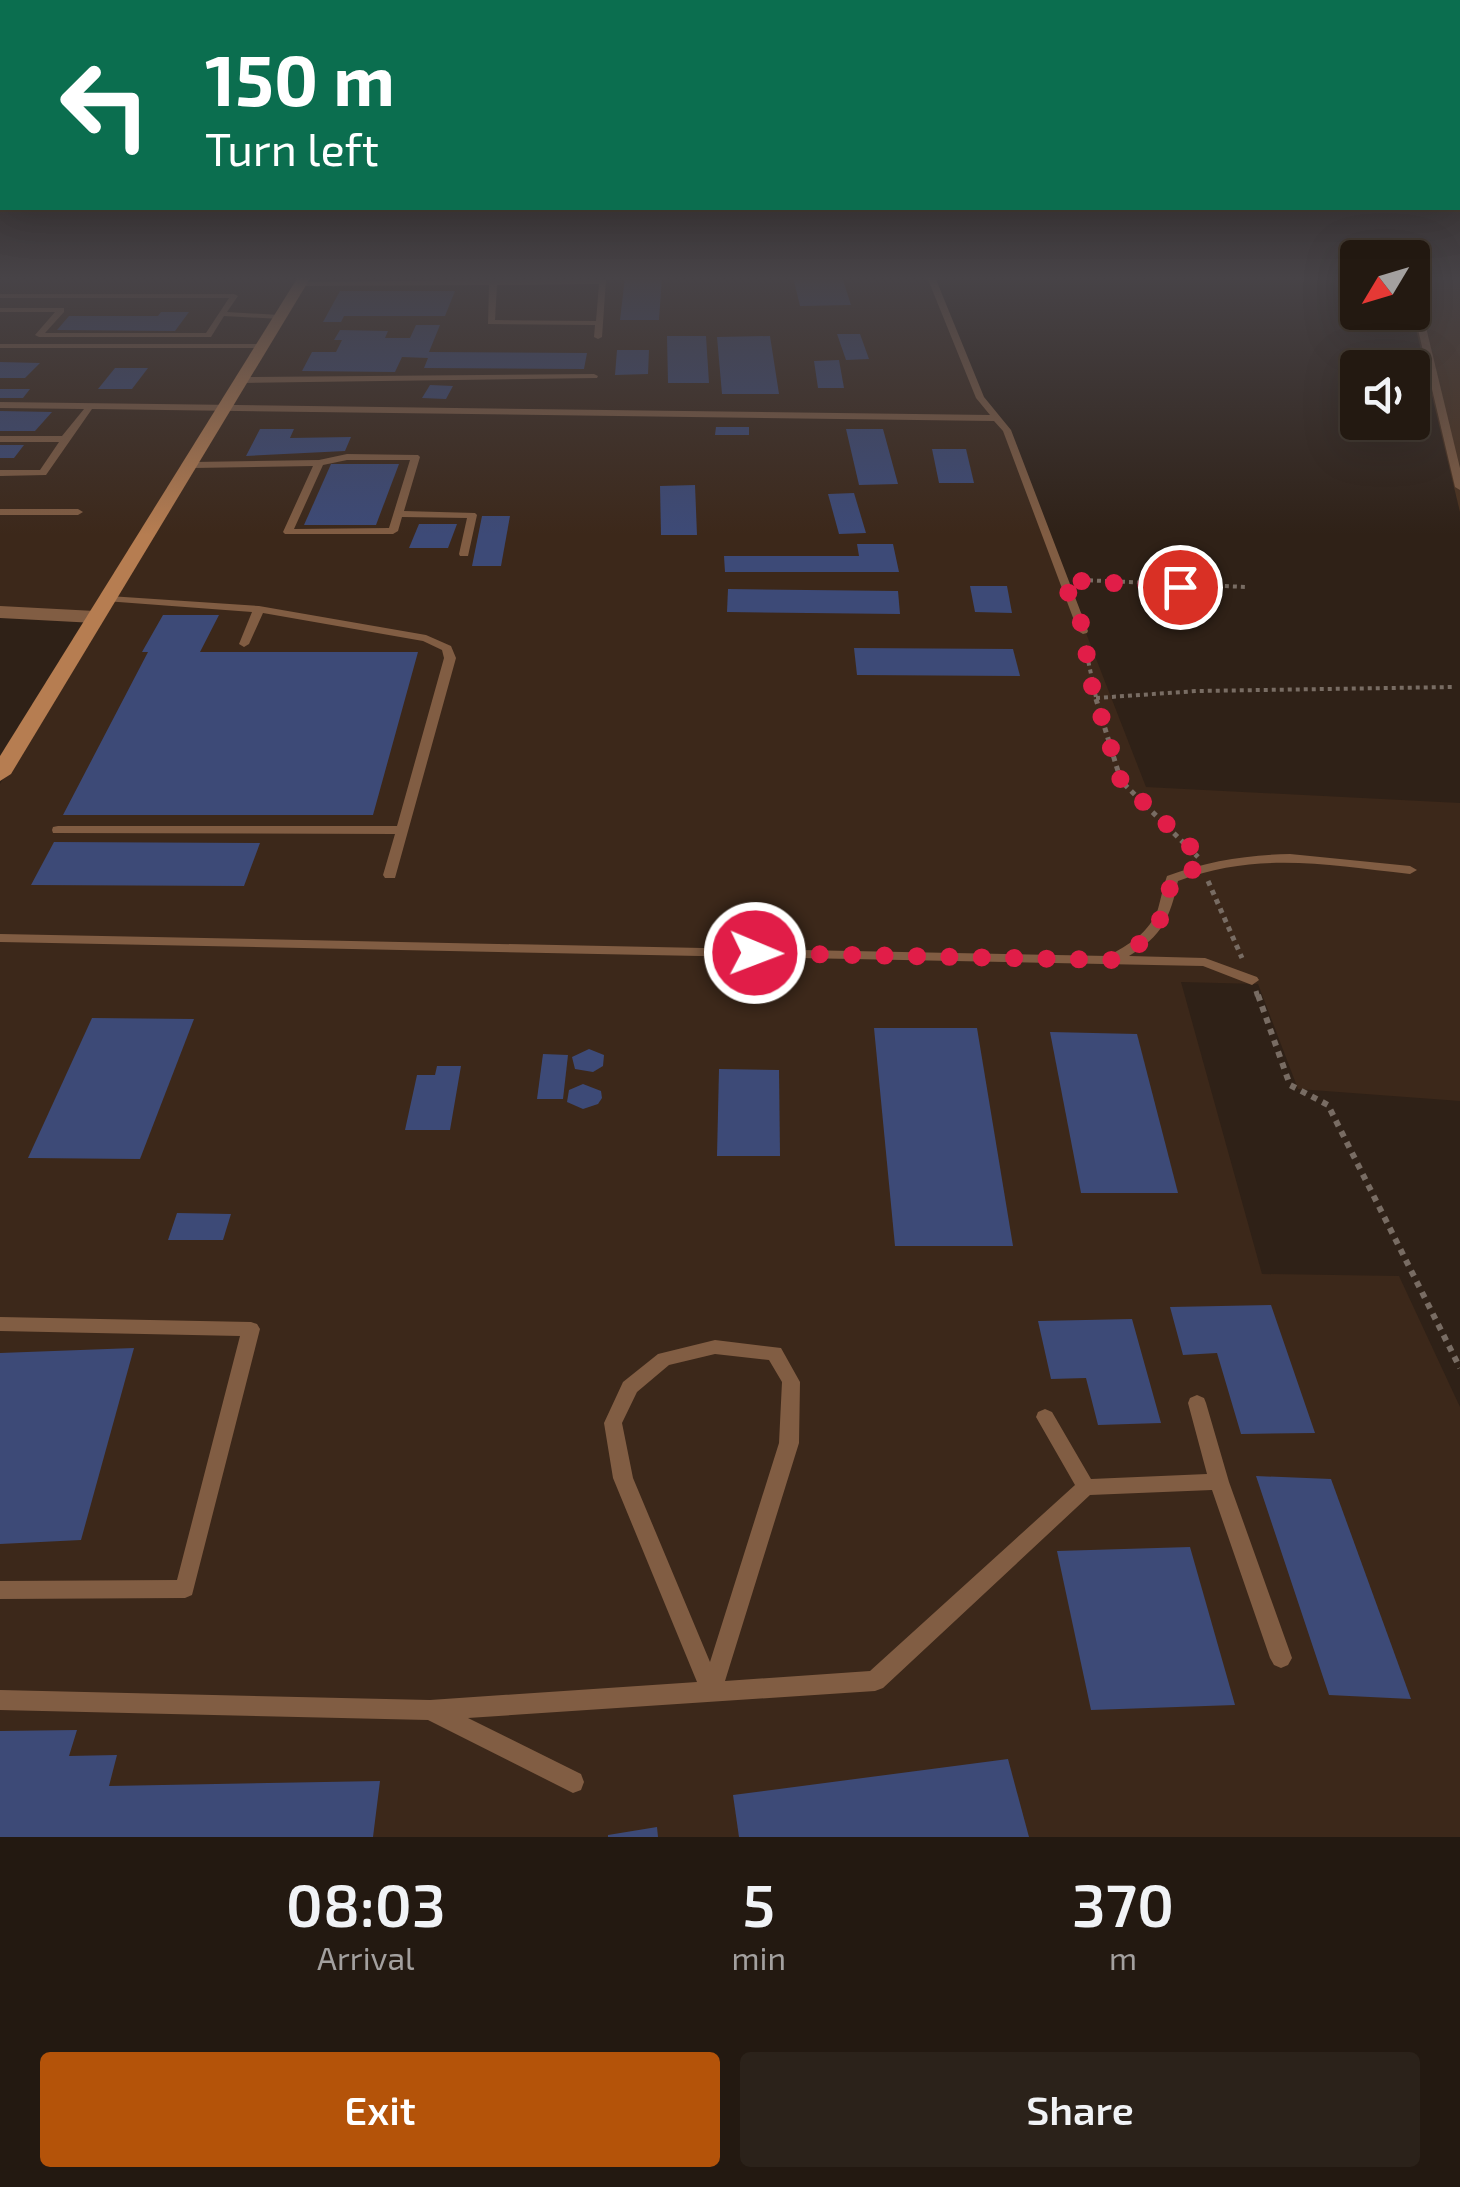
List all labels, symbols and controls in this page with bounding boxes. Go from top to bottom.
text: 150 m [205,36,395,120]
icon: left [40,40,170,170]
text: Turn left [205,121,379,175]
north arrow [1340,240,1430,330]
map controls [1340,240,1430,440]
button: sound [1340,350,1430,440]
pin [1138,545,1223,630]
icon: arrive [1153,560,1208,615]
position arrow [703,901,807,1005]
text: 08:03 [286,1867,446,1939]
text: 5 [742,1867,775,1939]
text: 370 [1072,1867,1174,1939]
text: Arrival [317,1938,414,1976]
text: min [732,1938,786,1976]
text: m [1109,1938,1137,1976]
button: Exit [40,2052,720,2167]
button: Share [740,2052,1420,2167]

